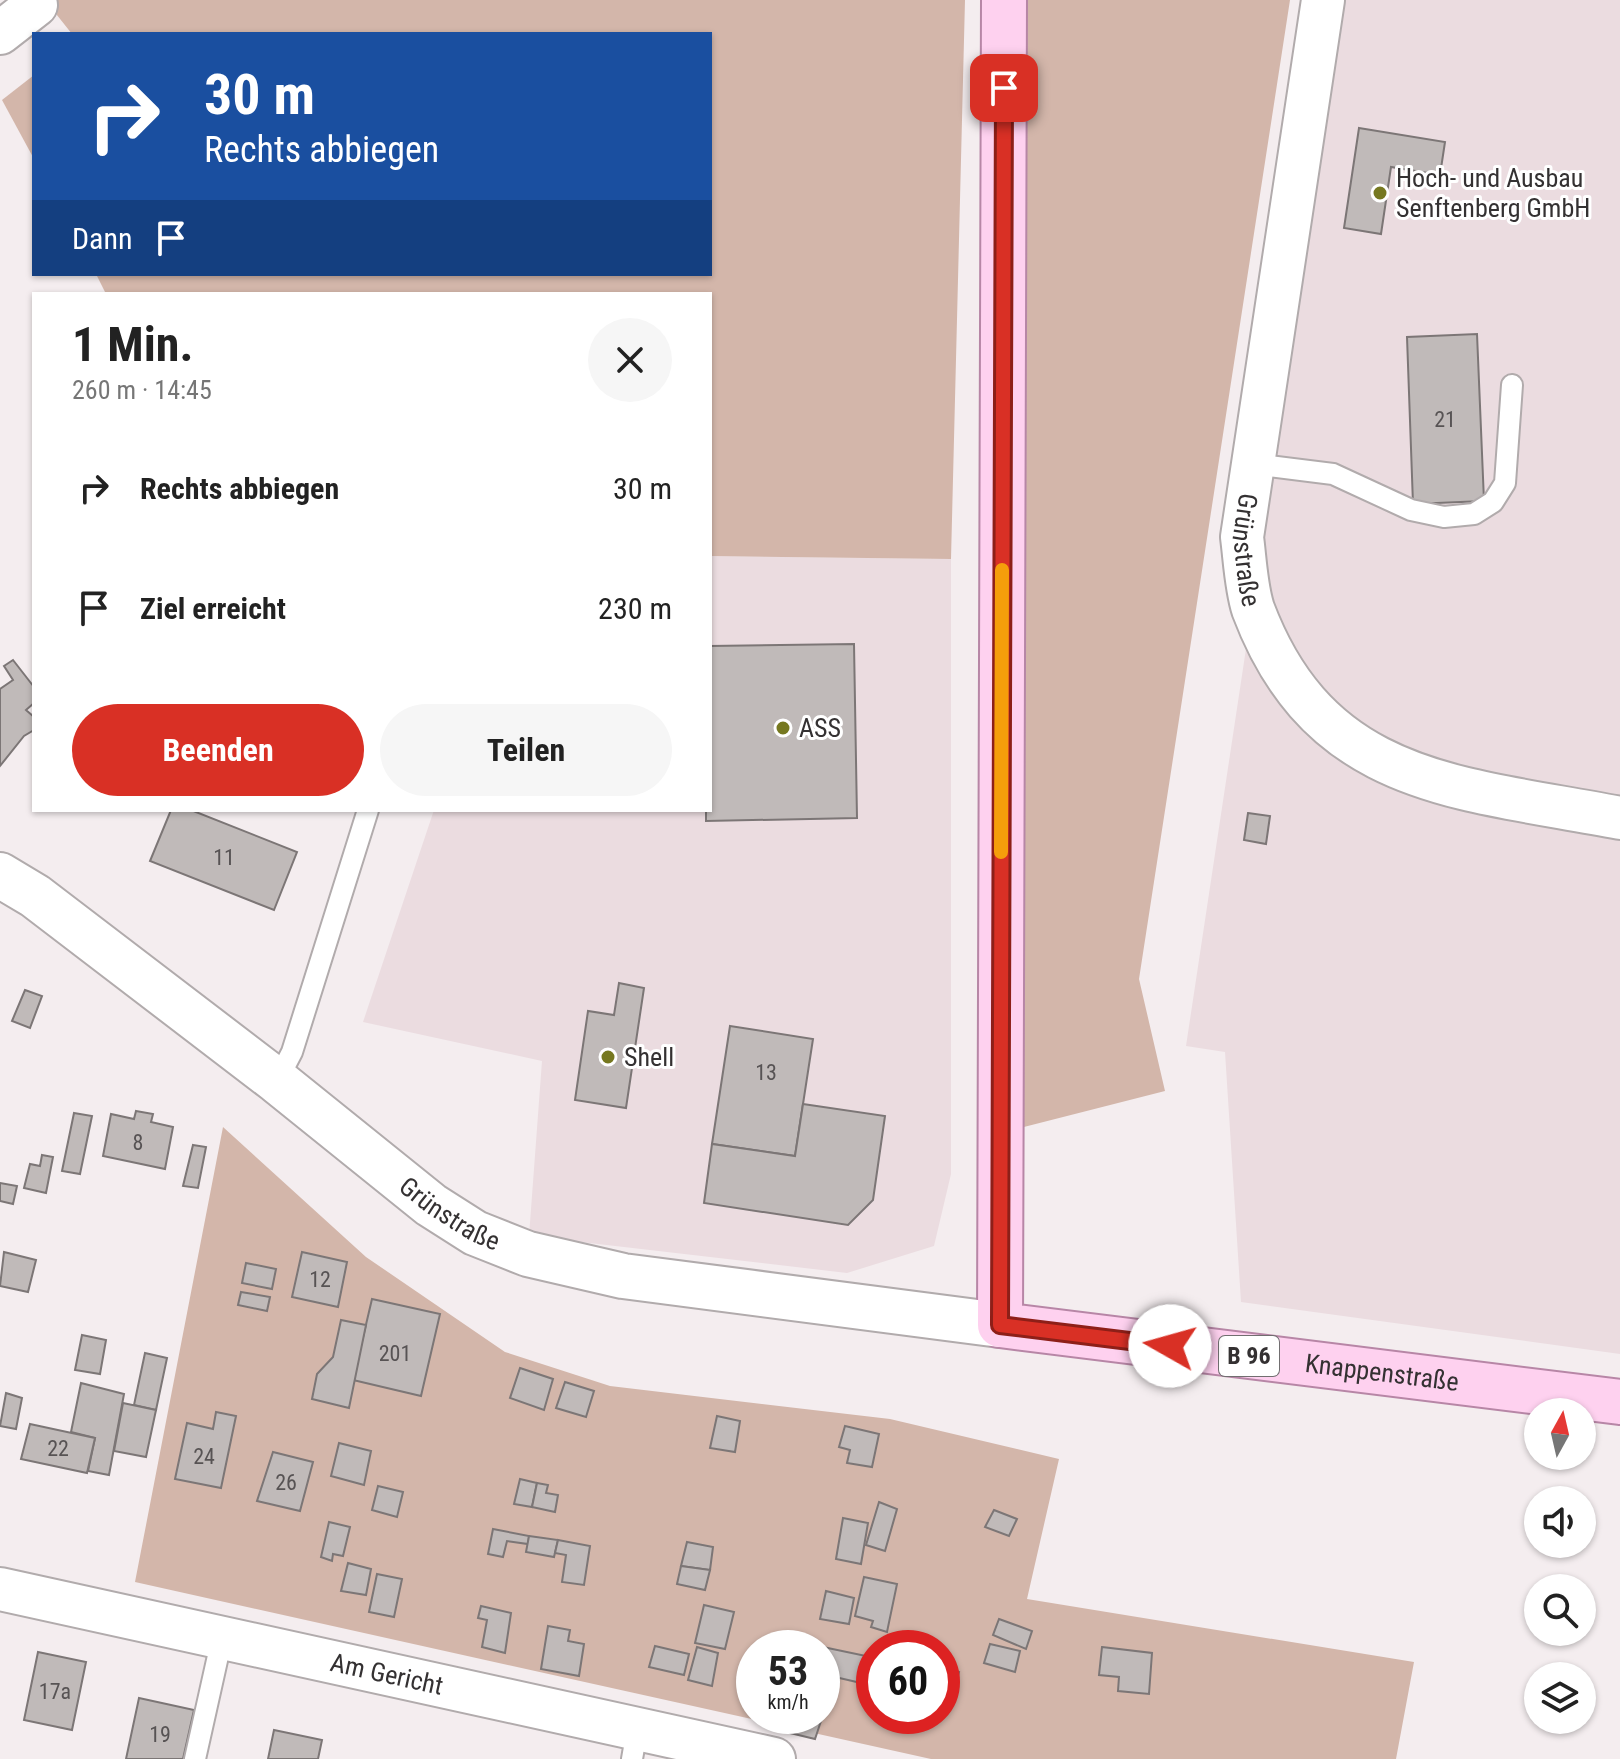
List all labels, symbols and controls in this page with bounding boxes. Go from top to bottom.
pin [970,54,1038,122]
text: 30 m [204,62,315,128]
icon: right [72,64,176,168]
icon: arrive [982,66,1026,110]
text: Rechts abbiegen [204,129,439,171]
place label: Hoch- und Ausbau Senftenberg GmbH [1396,163,1590,223]
marker: Hoch- und Ausbau Senftenberg GmbH [1371,184,1389,202]
icon: arrive [149,216,193,260]
text: Dann [72,221,133,256]
text: 1 Min. [72,316,193,373]
button: close [588,318,672,402]
text: 260 m · 14:45 [72,375,212,405]
house number: 21 [1434,407,1456,432]
icon: right [72,466,116,510]
text: Rechts abbiegen [140,471,339,506]
text: 30 m [613,471,672,506]
street label: Grünstraße [1226,491,1267,610]
icon: arrive [72,586,116,630]
text: Ziel erreicht [140,591,286,626]
text: 230 m [598,591,672,626]
button: Beenden [72,704,364,796]
button: Teilen [380,704,672,796]
place label: ASS [799,713,841,743]
marker: ASS [774,719,792,737]
house number: 11 [213,845,235,870]
place label: Shell [624,1042,674,1072]
marker: Shell [599,1048,617,1066]
house number: 13 [755,1060,777,1085]
house number: 8 [133,1130,143,1155]
street label: Grünstraße [394,1171,504,1256]
house number: 12 [309,1267,331,1292]
position arrow [1128,1304,1212,1388]
road number: B 96 [1219,1336,1279,1376]
house number: 201 [379,1341,411,1366]
street label: Knappenstraße [1303,1348,1461,1397]
north arrow [1524,1398,1596,1470]
map controls [1524,1398,1596,1734]
house number: 22 [47,1436,69,1461]
house number: 24 [193,1444,215,1469]
house number: 26 [275,1470,297,1495]
button: sound [1524,1486,1596,1558]
button: search [1524,1574,1596,1646]
speed limit sign: 60 [856,1630,960,1734]
street label: Am Gericht [328,1647,446,1701]
text: 53 [768,1648,808,1695]
button: layers [1524,1662,1596,1734]
house number: 17a [39,1679,71,1704]
text: km/h [767,1690,809,1714]
house number: 19 [149,1722,171,1747]

